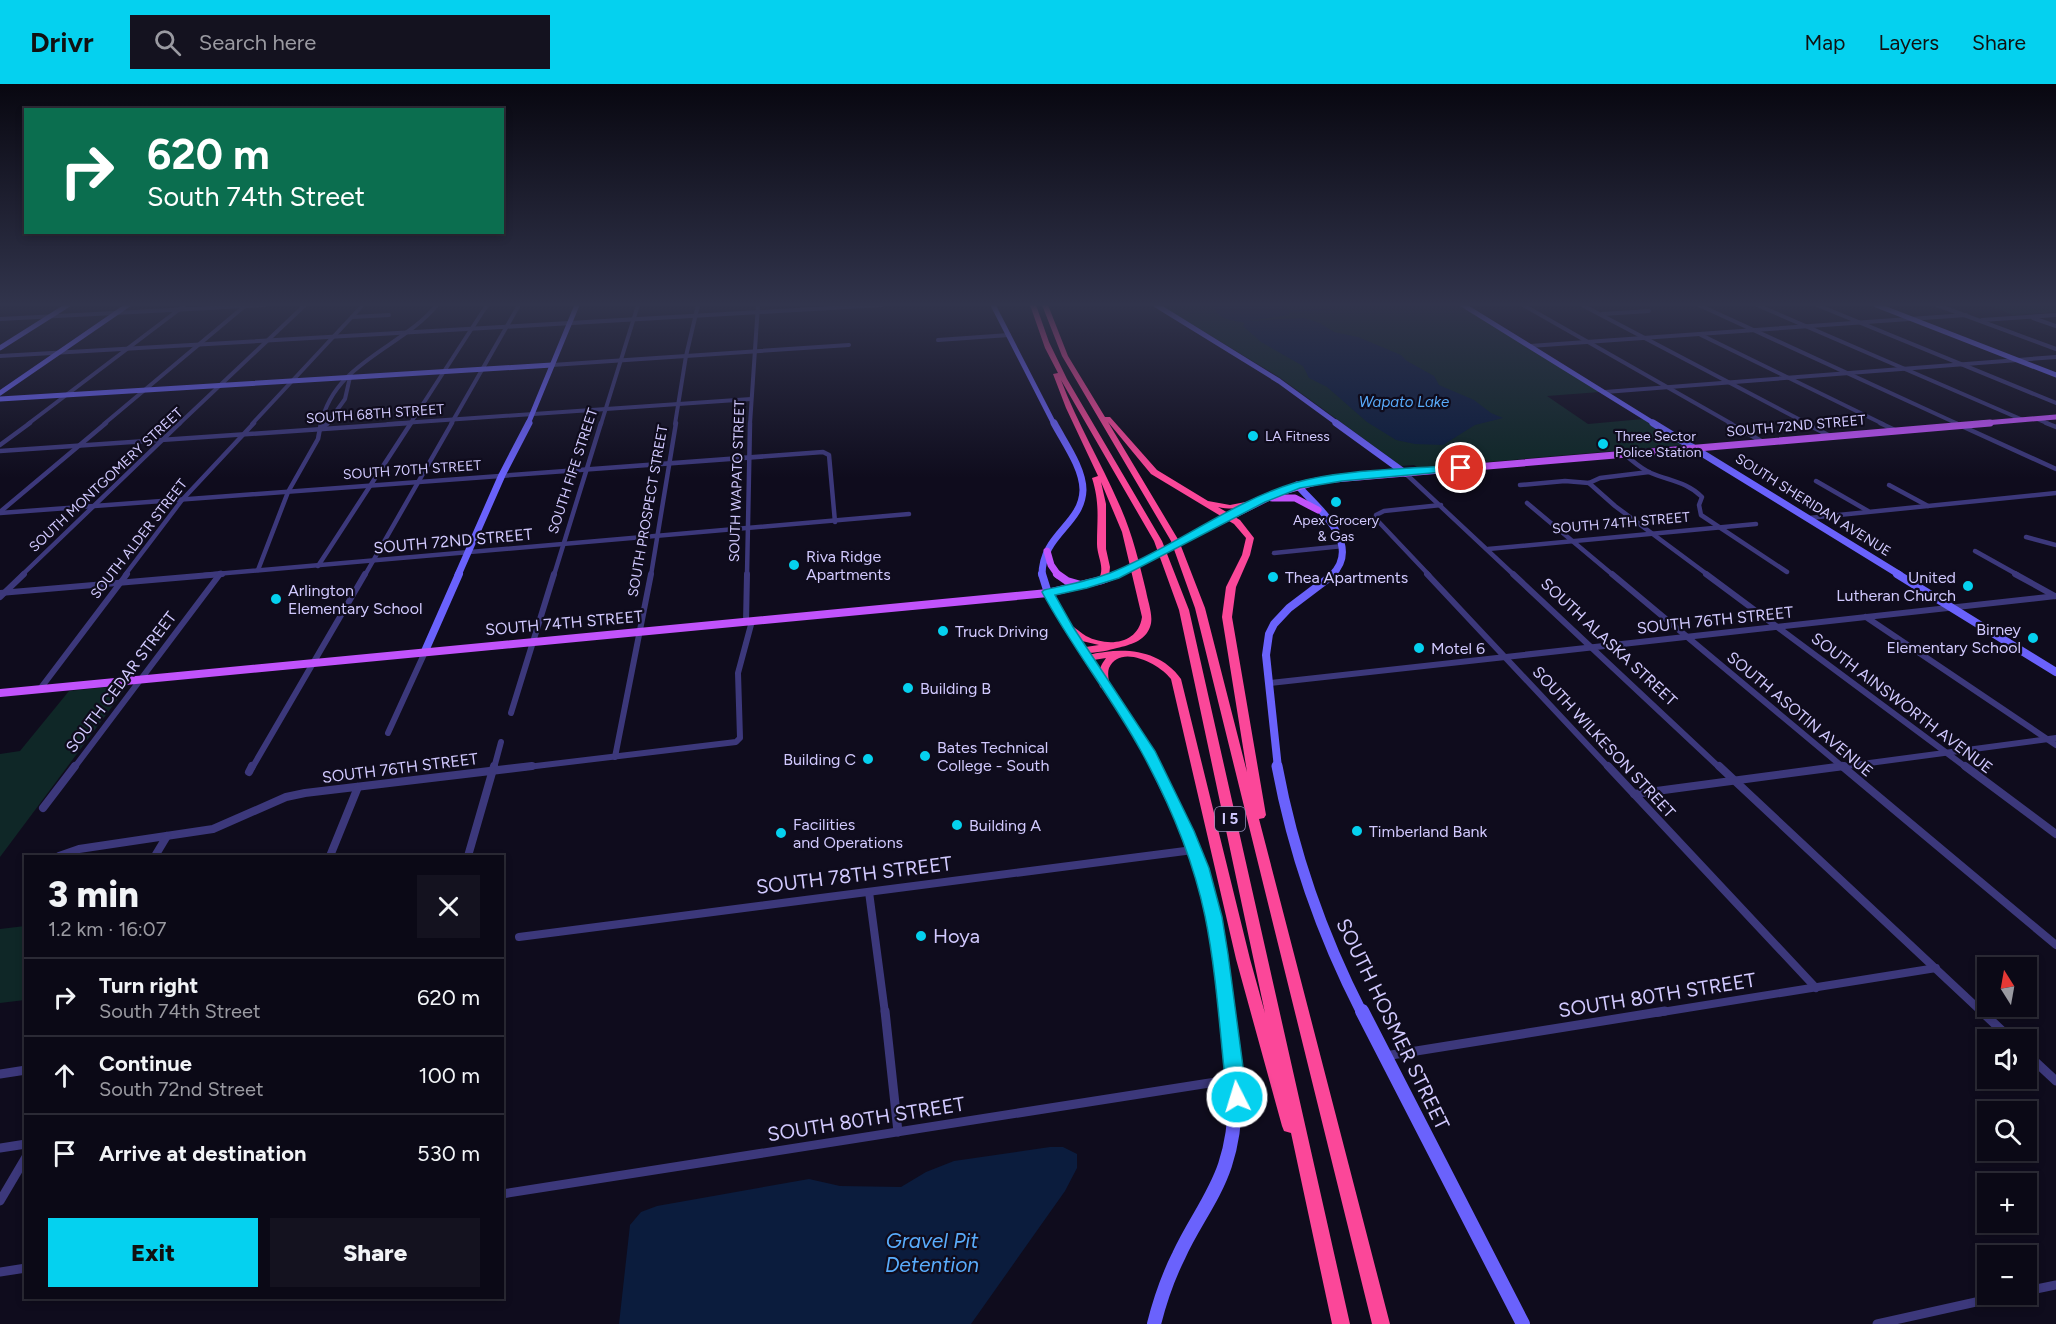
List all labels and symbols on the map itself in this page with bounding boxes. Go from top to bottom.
water label: Wapato Lake [1359,393,1449,411]
street label: SOUTH WAPATO STREET [726,399,748,562]
street label: SOUTH 68TH STREET [305,401,445,427]
street label: SOUTH MONTGOMERY STREET [26,404,187,556]
street label: SOUTH FIFE STREET [545,406,601,536]
street label: SOUTH 72ND STREET [1726,411,1867,441]
street label: SOUTH PROSPECT STREET [624,423,672,598]
place label: LA Fitness [1265,428,1330,445]
place label: Three Sector Police Station [1615,428,1702,461]
marker: LA Fitness [1246,429,1260,443]
marker: Three Sector Police Station [1596,437,1610,451]
pin [1435,442,1486,493]
street label: SOUTH SHERIDAN AVENUE [1732,450,1894,560]
street label: SOUTH 70TH STREET [342,457,482,483]
street label: SOUTH ALDER STREET [87,476,191,602]
marker: Apex Grocery & Gas [1329,495,1343,509]
street label: SOUTH 74TH STREET [1551,508,1691,537]
place label: Apex Grocery & Gas [1293,512,1380,545]
street label: SOUTH 72ND STREET [373,525,533,557]
place label: Riva Ridge Apartments [806,547,891,584]
marker: Riva Ridge Apartments [787,558,801,572]
place label: Thea Apartments [1285,568,1408,587]
place label: United Lutheran Church [1836,568,1956,605]
marker: Thea Apartments [1266,570,1280,584]
street label: SOUTH ALASKA STREET [1537,574,1681,710]
marker: United Lutheran Church [1961,579,1975,593]
place label: Arlington Elementary School [288,581,422,618]
marker: Arlington Elementary School [269,592,283,606]
street label: SOUTH 76TH STREET [1636,602,1794,638]
street label: SOUTH 74TH STREET [484,607,644,639]
street label: SOUTH CEDAR STREET [62,608,180,756]
place label: Birney Elementary School [1887,620,2022,657]
place label: Truck Driving [955,622,1048,641]
marker: Truck Driving [936,624,950,638]
street label: SOUTH AINSWORTH AVENUE [1808,629,1996,777]
marker: Birney Elementary School [2026,631,2040,645]
place label: Motel 6 [1431,639,1485,658]
marker: Motel 6 [1412,641,1426,655]
street label: SOUTH ASOTIN AVENUE [1723,647,1877,781]
street label: SOUTH WILKESON STREET [1529,662,1679,822]
place label: Building B [920,679,991,698]
marker: Building B [901,681,915,695]
place label: Bates Technical College - South [937,738,1049,775]
street label: SOUTH 76TH STREET [321,749,479,787]
marker: Bates Technical College - South [918,749,932,763]
place label: Building C [783,750,856,769]
marker: Building C [861,752,875,766]
road number: I 5 [1215,807,1245,831]
place label: Facilities and Operations [793,815,903,852]
place label: Building A [969,816,1041,835]
marker: Building A [950,818,964,832]
place label: Timberland Bank [1369,822,1487,841]
marker: Timberland Bank [1350,824,1364,838]
marker: Facilities and Operations [774,826,788,840]
street label: SOUTH 78TH STREET [755,851,953,899]
street label: SOUTH HOSMER STREET [1331,914,1455,1134]
place label: Hoya [933,924,980,948]
marker: Hoya [914,929,928,943]
north arrow [1977,957,2037,1017]
street label: SOUTH 80TH STREET [1557,968,1757,1022]
position arrow [1205,1065,1269,1129]
street label: SOUTH 80TH STREET [766,1092,966,1146]
water label: Gravel Pit Detention [885,1228,979,1277]

